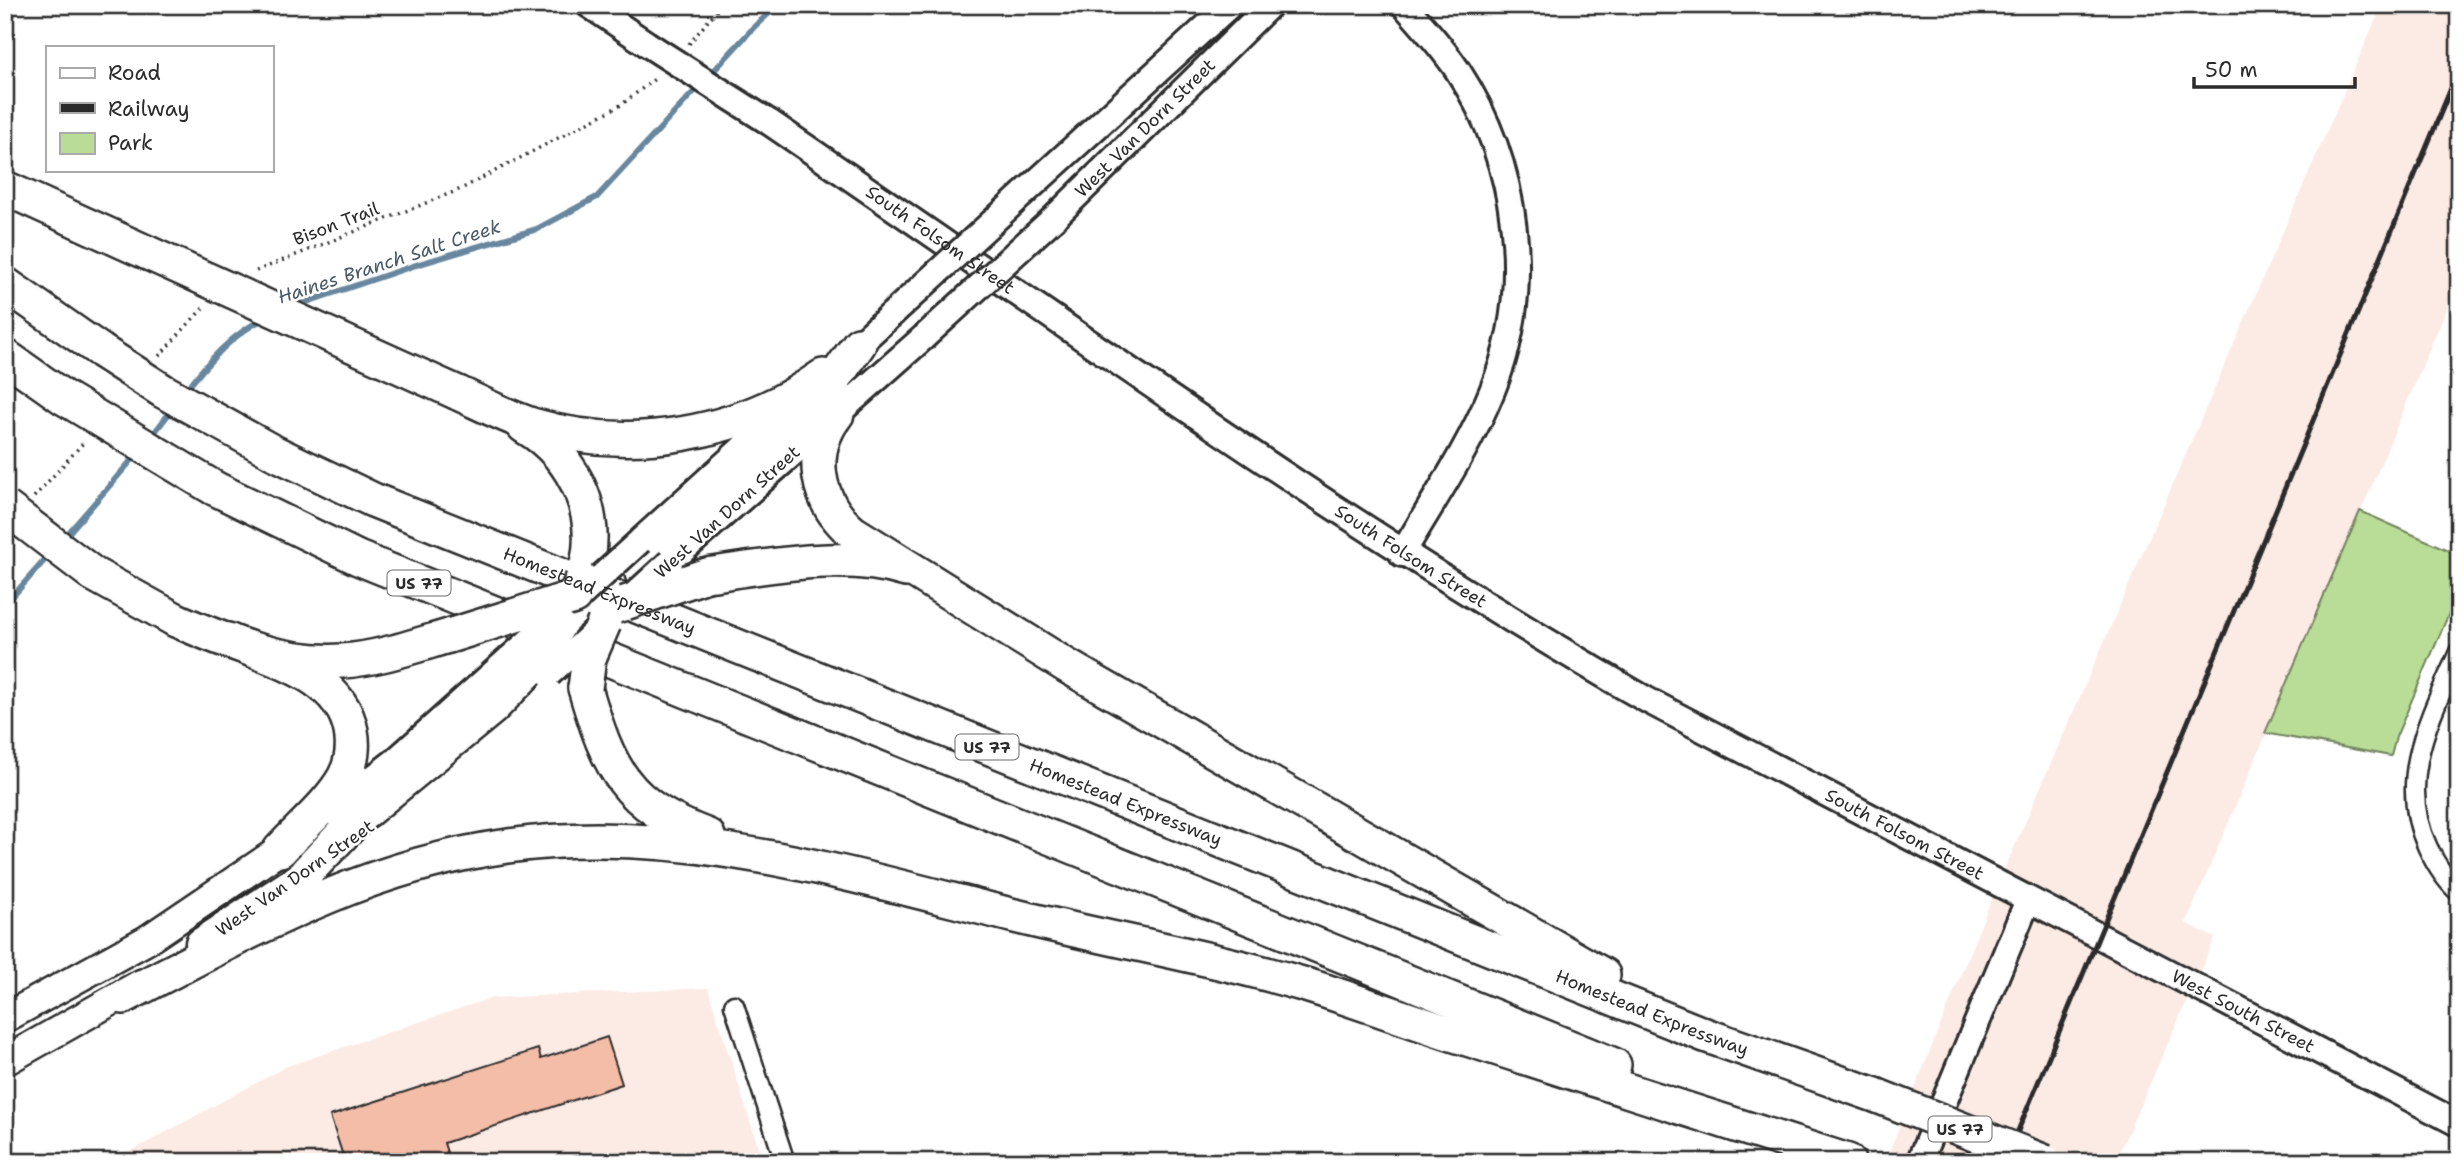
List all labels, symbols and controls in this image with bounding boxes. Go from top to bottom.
legend [46,46,273,172]
scale bar [2194,46,2356,90]
street label: West Van Dorn Street [1070,53,1221,203]
text: 50 m [2205,56,2258,84]
text: Road [108,59,161,87]
text: Railway [108,95,190,123]
text: Park [108,129,153,157]
street label: South Folsom Street [861,180,1020,300]
street label: Bison Trail [289,196,383,251]
water label: Haines Branch Salt Creek [274,213,504,309]
street label: West Van Dorn Street [649,440,805,584]
street label: South Folsom Street [1330,499,1491,614]
street label: Homestead Expressway [500,542,699,640]
road number: US 77 [388,570,450,596]
road number: US 77 [956,734,1018,760]
street label: Homestead Expressway [1026,753,1226,852]
street label: South Folsom Street [1821,783,1988,886]
street label: West Van Dorn Street [211,814,379,942]
street label: Homestead Expressway [1552,964,1752,1061]
street label: West South Street [2168,964,2319,1059]
road number: US 77 [1928,1116,1992,1142]

